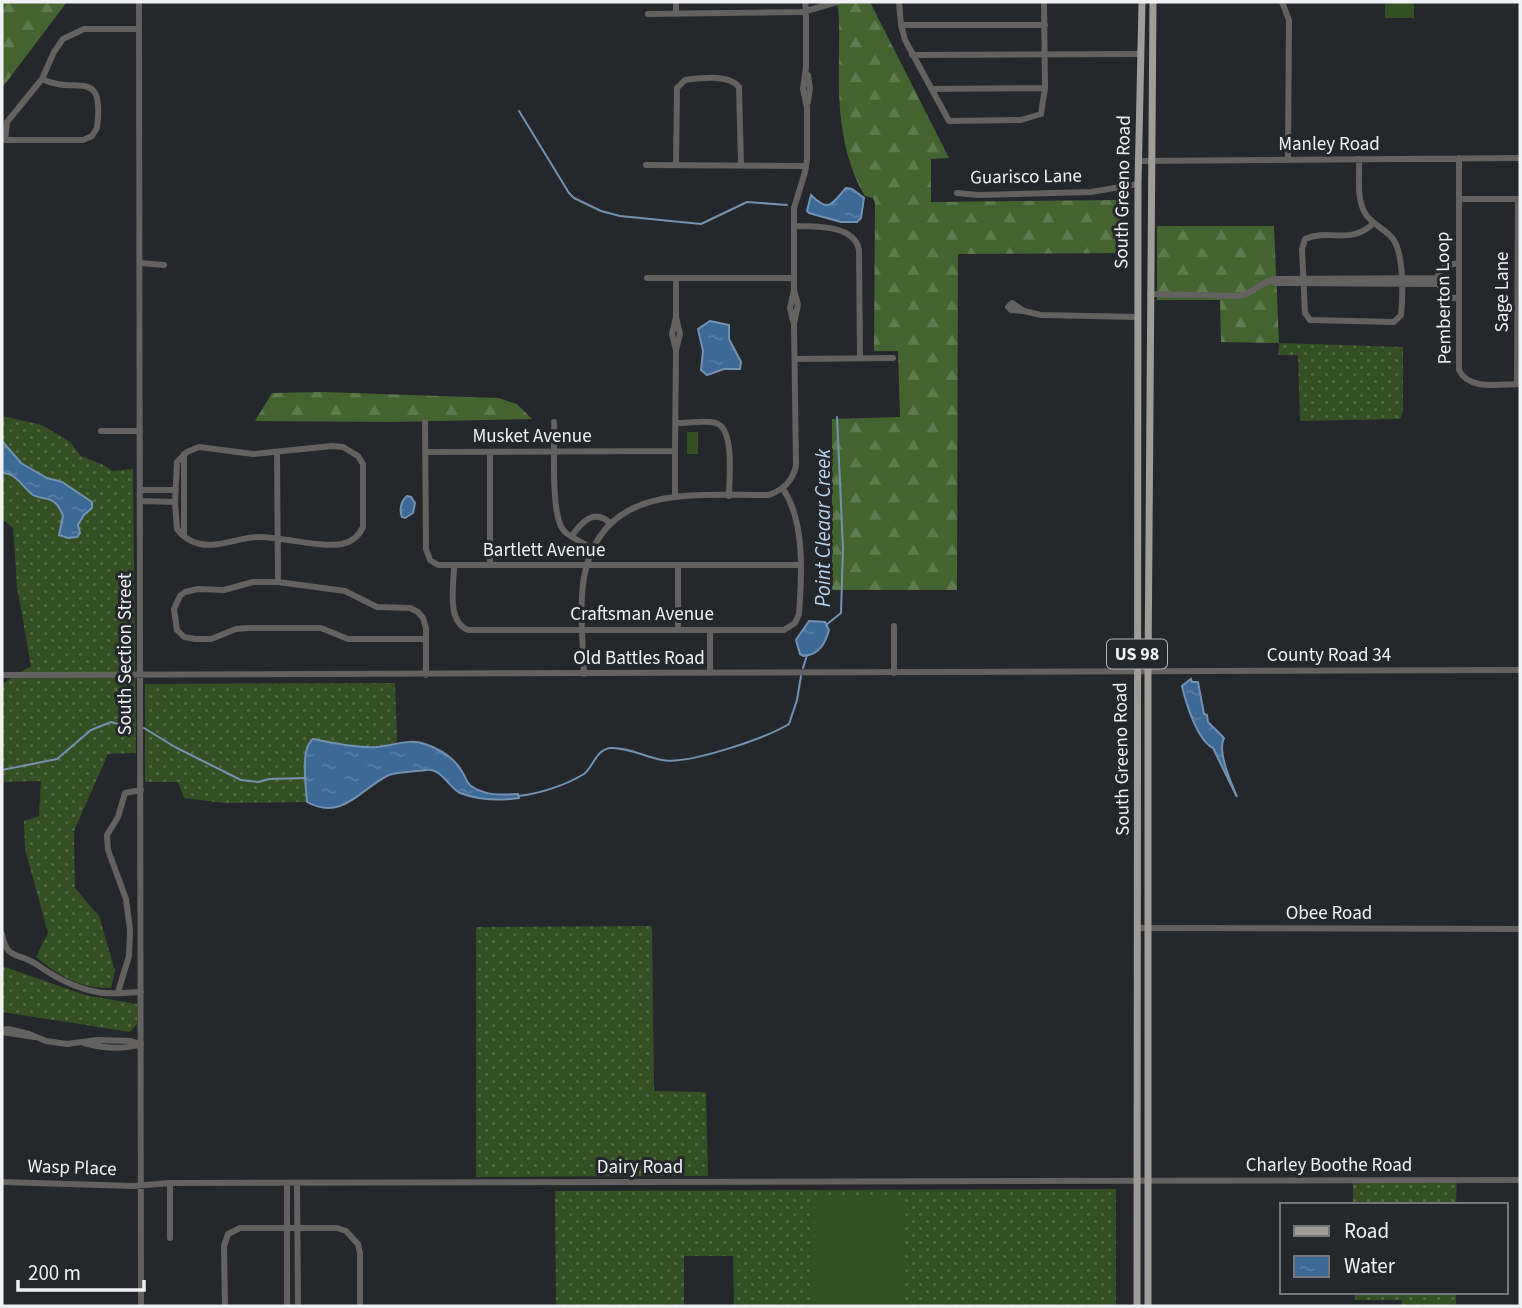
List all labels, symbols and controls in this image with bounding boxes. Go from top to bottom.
street label: South Greeno Road [1108,115,1138,269]
street label: Manley Road [1278,131,1380,158]
street label: Guarisco Lane [970,163,1082,191]
street label: Pemberton Loop [1429,231,1459,365]
street label: Sage Lane [1489,252,1516,332]
street label: Musket Avenue [472,423,592,450]
water label: Point Cleaar Creek [808,448,838,607]
street label: Bartlett Avenue [483,537,605,564]
street label: South Section Street [112,572,139,735]
street label: Craftsman Avenue [570,601,714,628]
road number: US 98 [1107,640,1167,668]
street label: County Road 34 [1267,642,1391,669]
street label: Old Battles Road [573,645,705,672]
street label: South Greeno Road [1107,682,1137,836]
street label: Obee Road [1286,900,1372,927]
street label: Charley Boothe Road [1246,1152,1412,1179]
street label: Wasp Place [27,1153,117,1183]
street label: Dairy Road [597,1154,683,1181]
legend [1280,1203,1508,1294]
text: Road [1344,1216,1389,1246]
scale bar [18,1248,144,1292]
text: Water [1344,1251,1396,1281]
text: 200 m [28,1258,81,1288]

